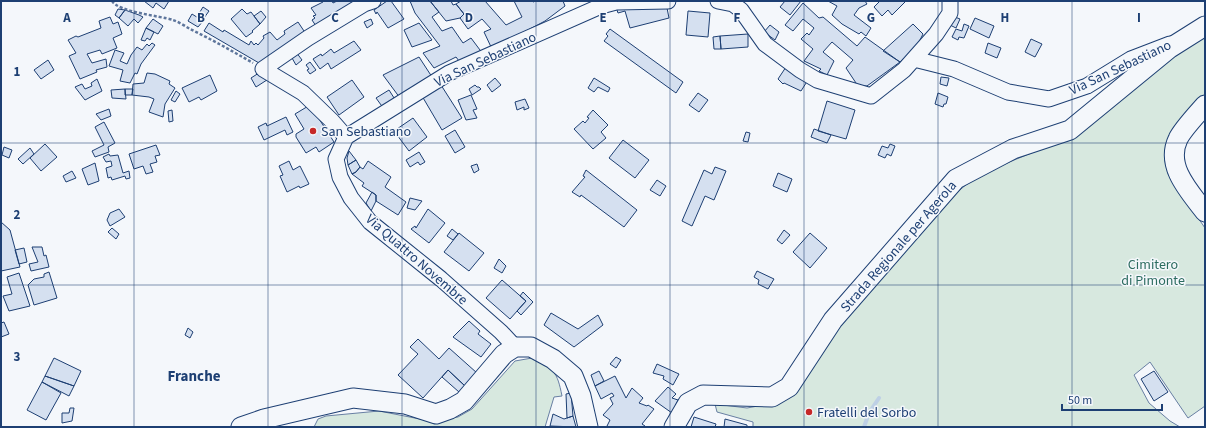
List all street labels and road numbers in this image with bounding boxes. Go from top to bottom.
street label: Via San Sebastiano [431,27,540,92]
street label: Via San Sebastiano [1066,35,1175,100]
street label: Strada Regionale per Agerola [836,176,962,317]
street label: Via Quattro Novembre [361,210,472,310]

